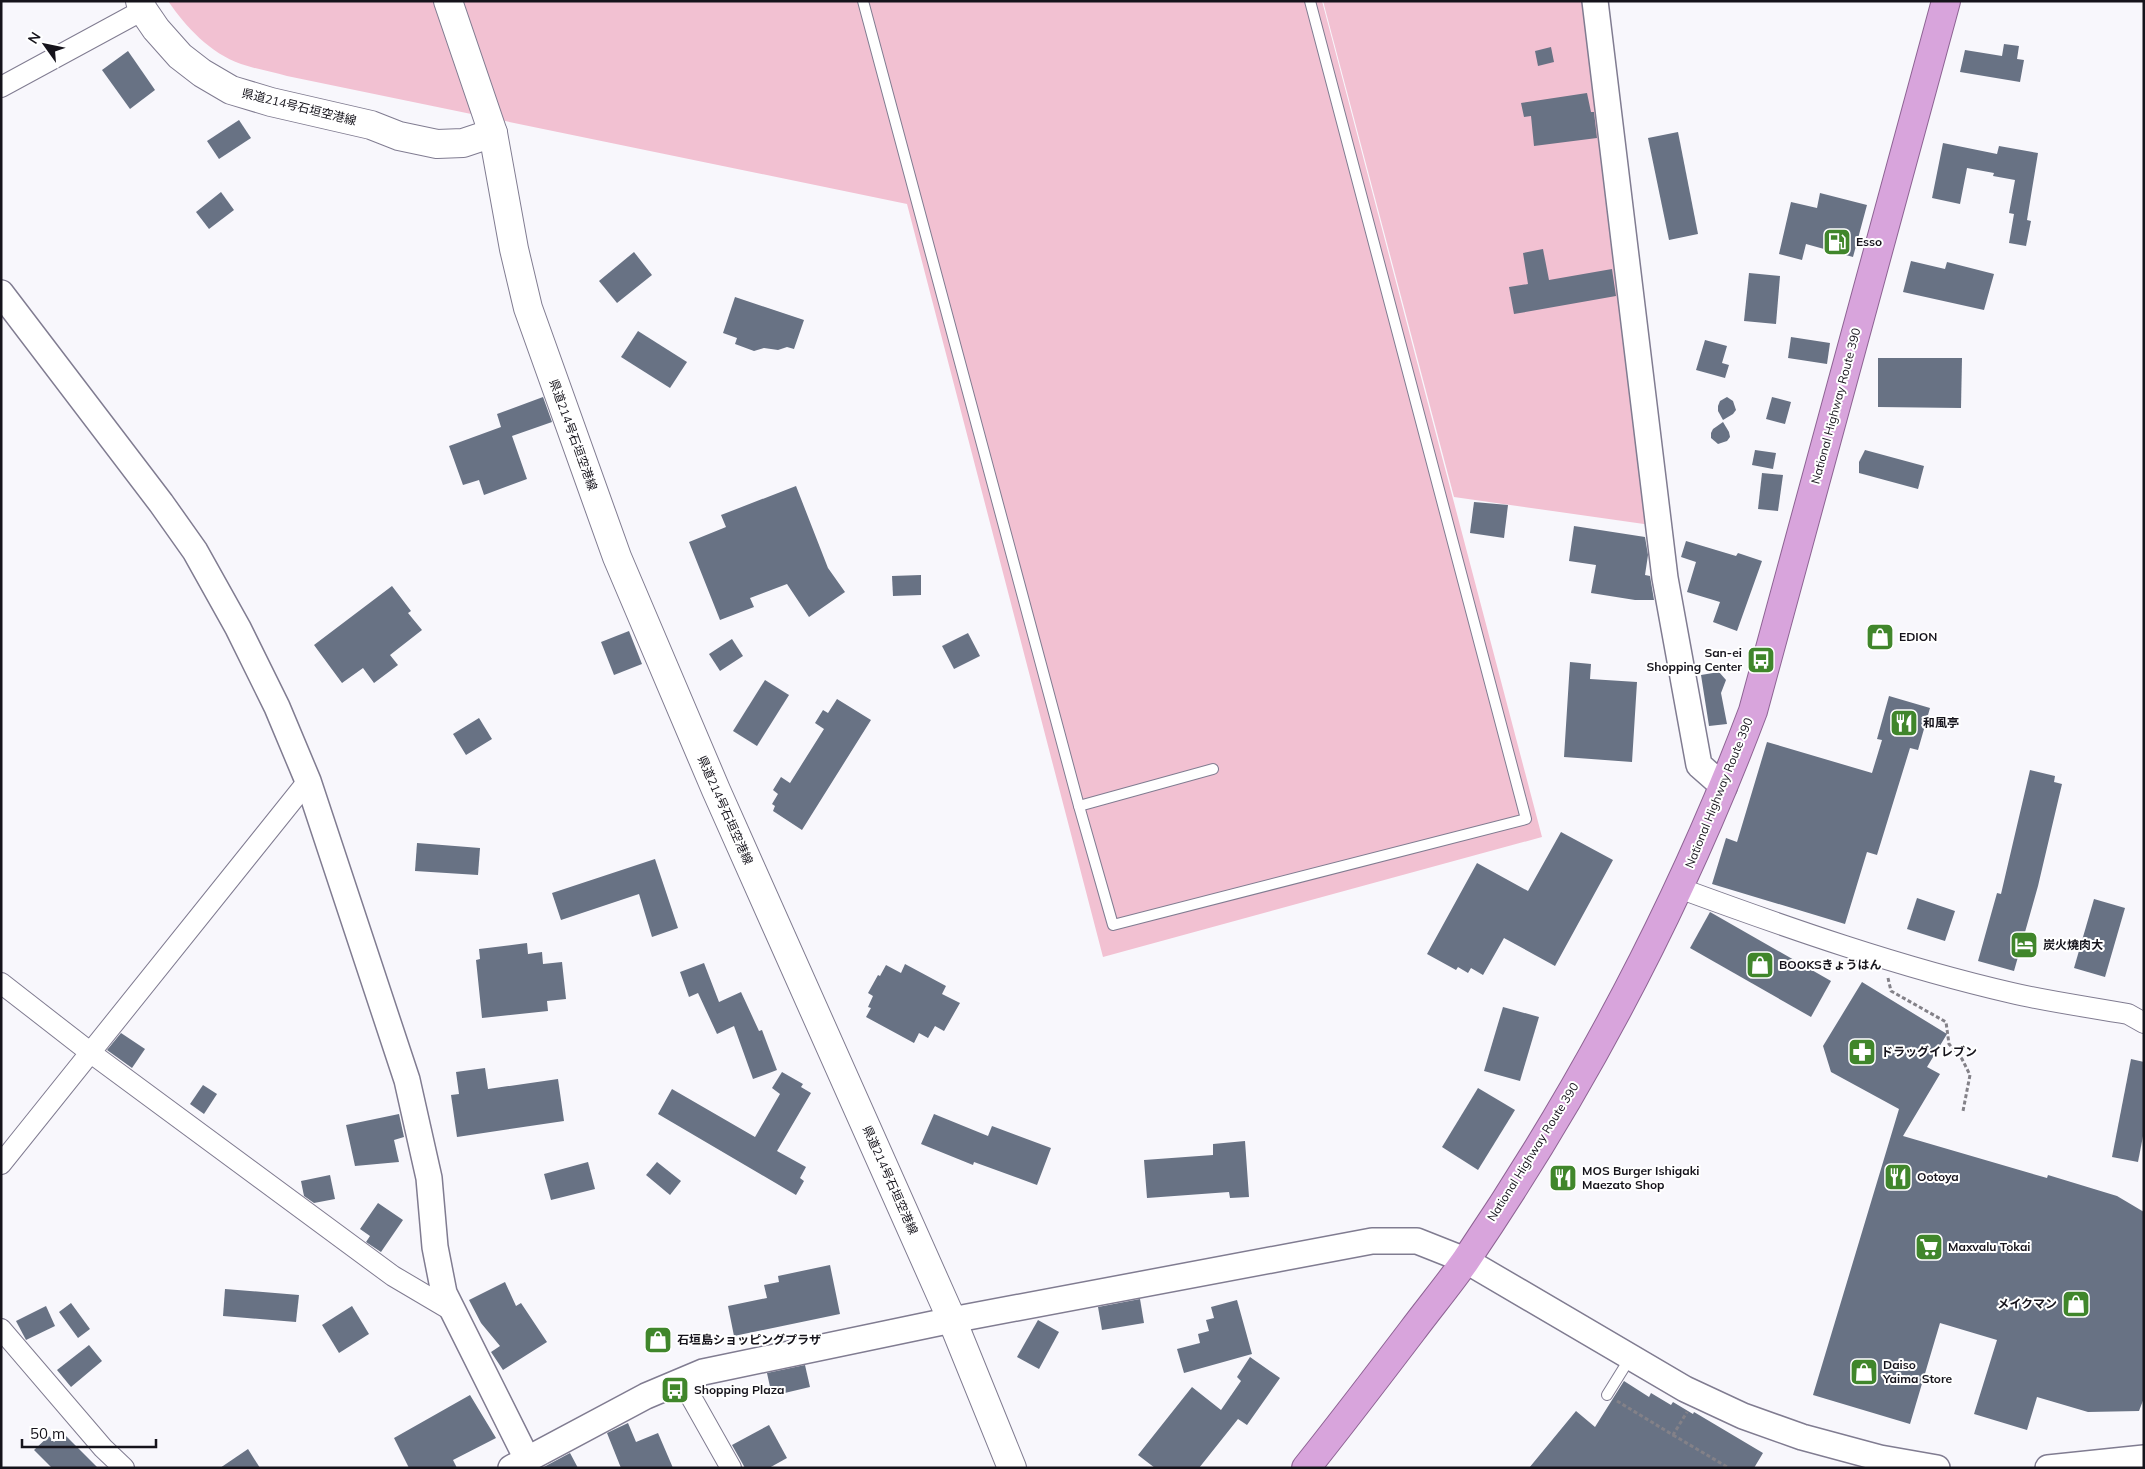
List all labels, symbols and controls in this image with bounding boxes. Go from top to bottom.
north arrow [20,20,70,70]
text: N [24,29,45,47]
street label: 県道214号石垣空港線 [240,85,358,128]
fuel station icon: Esso [1822,227,1852,257]
place label: Esso [1856,234,1882,249]
street label: National Highway Route 390 [1807,326,1864,486]
street label: 県道214号石垣空港線 [546,377,601,493]
shop icon: EDION [1865,622,1895,652]
place label: EDION [1899,629,1937,644]
place label: San-ei Shopping Center [1647,645,1742,674]
bus stop icon: San-ei Shopping Center [1746,645,1776,675]
restaurant icon: 和風亭 [1889,708,1919,738]
street label: National Highway Route 390 [1681,715,1756,870]
place label: 和風亭 [1923,715,1959,730]
street label: 県道214号石垣空港線 [695,753,756,867]
hotel icon: 炭火燒肉大 [2009,930,2039,960]
place label: 炭火燒肉大 [2043,937,2103,952]
shop icon: BOOKSきょうはん [1745,950,1775,980]
place label: BOOKSきょうはん [1779,957,1882,972]
pharmacy icon: ドラッグイレブン [1847,1037,1877,1067]
place label: ドラッグイレブン [1881,1044,1977,1059]
street label: National Highway Route 390 [1484,1080,1582,1224]
street label: 県道214号石垣空港線 [860,1123,921,1237]
restaurant icon: Ootoya [1883,1162,1913,1192]
restaurant icon: MOS Burger Ishigaki Maezato Shop [1548,1163,1578,1193]
place label: MOS Burger Ishigaki Maezato Shop [1582,1163,1699,1192]
place label: Ootoya [1917,1169,1959,1184]
supermarket icon: Maxvalu Tokai [1914,1232,1944,1262]
place label: Maxvalu Tokai [1948,1239,2031,1254]
shop icon: メイクマン [2061,1289,2091,1319]
place label: メイクマン [1997,1296,2057,1311]
shop icon: 石垣島ショッピングプラザ [643,1325,673,1355]
place label: 石垣島ショッピングプラザ [677,1332,821,1347]
shop icon: Daiso Yaima Store [1849,1357,1879,1387]
place label: Daiso Yaima Store [1882,1357,1953,1386]
bus stop icon: Shopping Plaza [660,1375,690,1405]
place label: Shopping Plaza [694,1382,784,1397]
scale bar [22,1416,156,1448]
text: 50 m [30,1424,65,1443]

